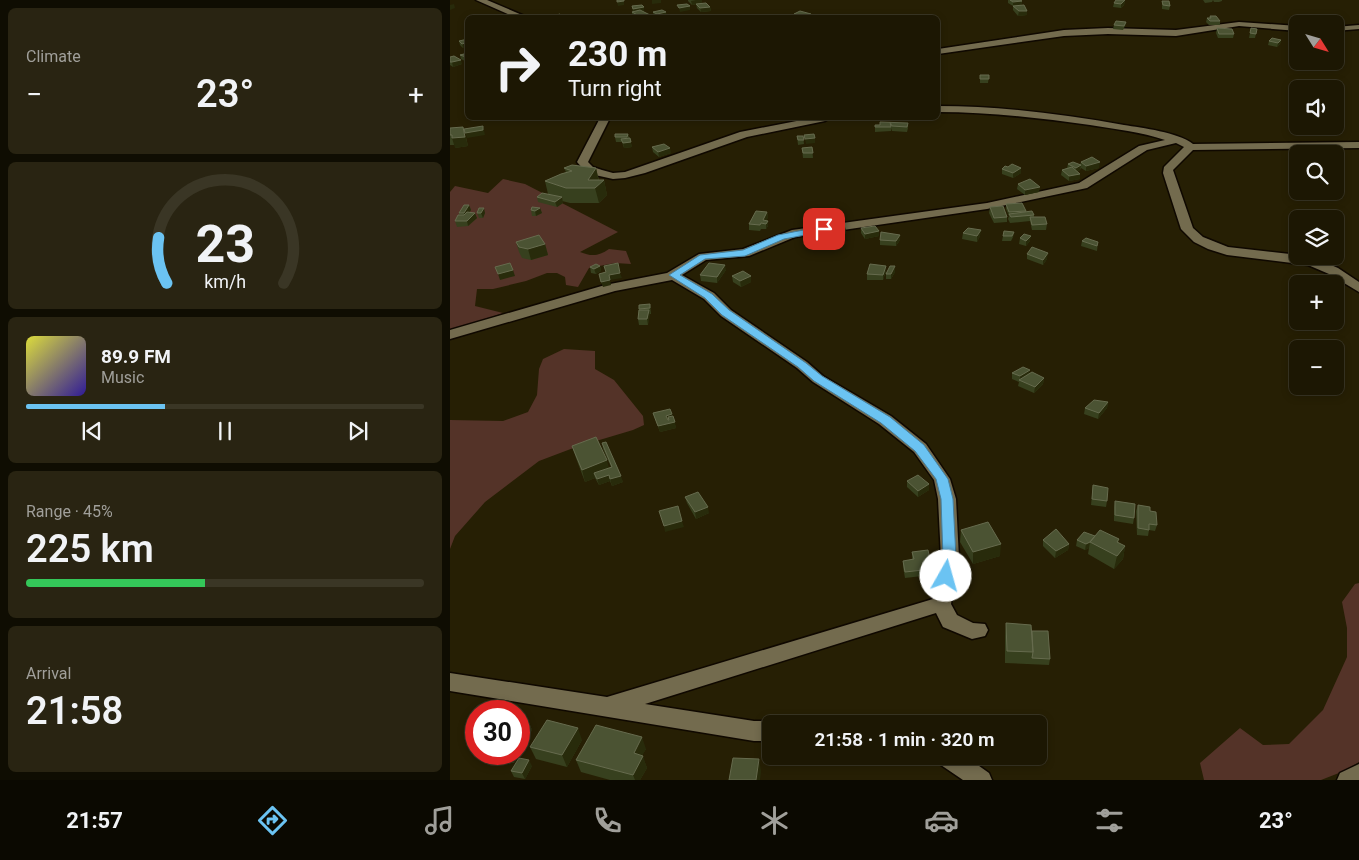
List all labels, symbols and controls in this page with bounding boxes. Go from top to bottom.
north arrow [1289,15,1344,70]
map controls [1289,15,1344,395]
text: 230 m [568,34,667,75]
icon: right [485,35,550,100]
text: Climate [26,47,81,66]
text: 23° [196,72,254,116]
text: Turn right [568,76,662,101]
text: − [26,78,42,111]
text: + [408,78,424,111]
button: sound [1289,80,1344,135]
button: search [1289,145,1344,200]
pin [803,208,845,250]
button: layers [1289,210,1344,265]
text: 23 [195,214,255,275]
icon: arrive [810,215,838,243]
text: km/h [204,271,246,292]
button: + [1289,275,1344,330]
button: − [1289,340,1344,395]
text: 89.9 FM [101,345,171,368]
text: Music [101,368,144,387]
icon: previous [78,417,106,445]
icon: pause [211,417,239,445]
icon: next [344,417,372,445]
text: Range · 45% [26,502,113,521]
text: 225 km [26,527,154,571]
position arrow [919,549,971,601]
text: Arrival [26,664,71,683]
text: 21:58 [26,689,123,733]
speed limit sign: 30 [465,700,530,765]
text: 21:58 · 1 min · 320 m [814,728,995,751]
icon: directions [255,803,290,838]
icon: music [422,803,457,838]
icon: phone [590,803,625,838]
icon: climate [757,803,792,838]
icon: car [924,803,959,838]
icon: filters [1092,803,1127,838]
text: 21:57 [66,808,123,833]
text: 23° [1259,808,1293,833]

